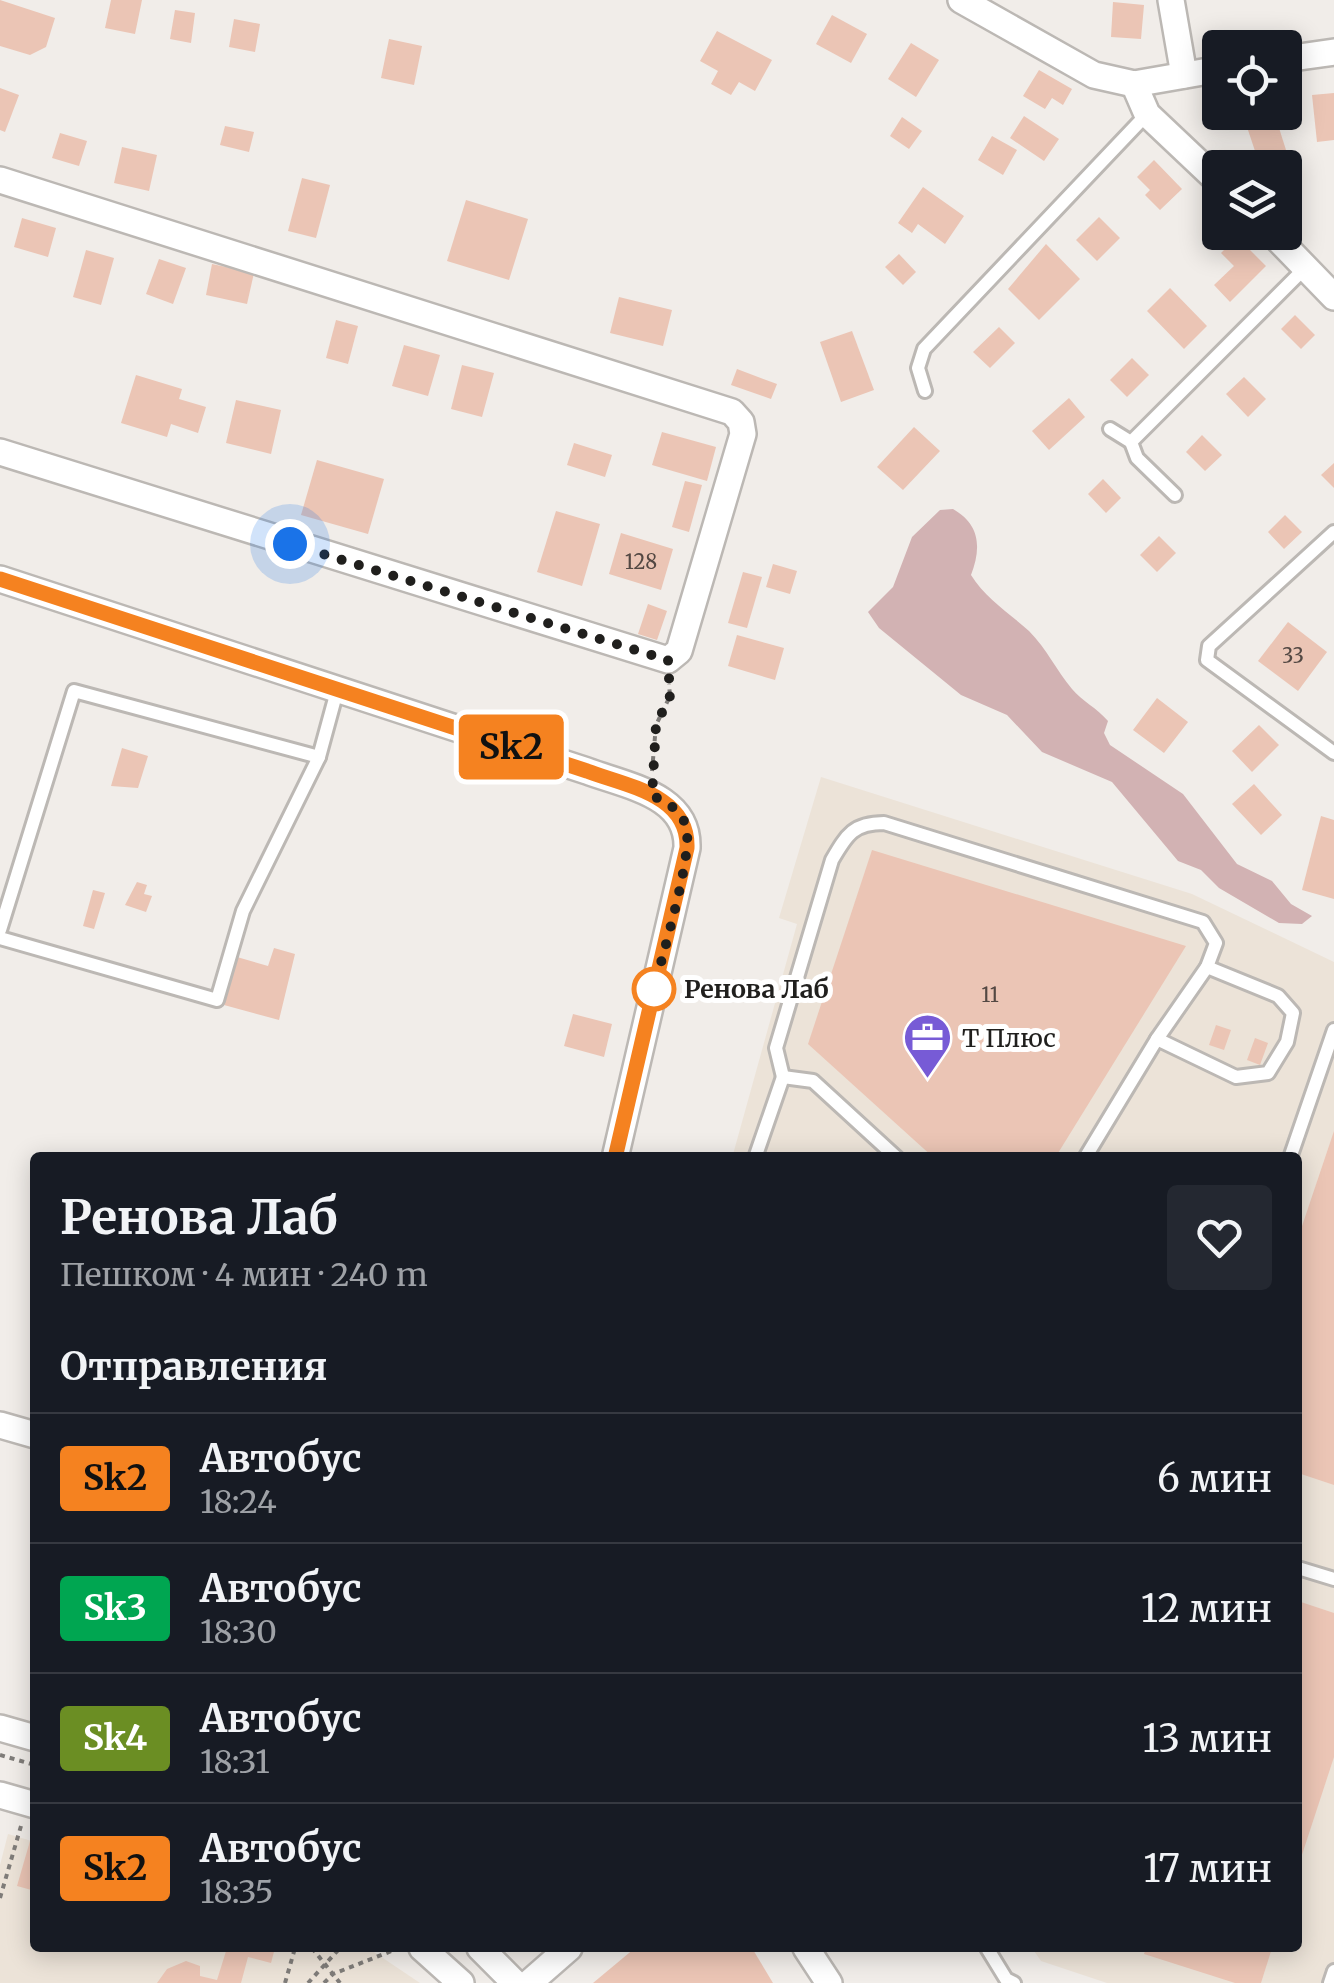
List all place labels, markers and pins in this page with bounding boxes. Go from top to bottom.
marker: Ренова Лаб [633,968,675,1010]
place label: Ренова Лаб [684,973,829,1005]
office icon: Т Плюс [901,1012,953,1080]
place label: Т Плюс [962,1022,1056,1054]

